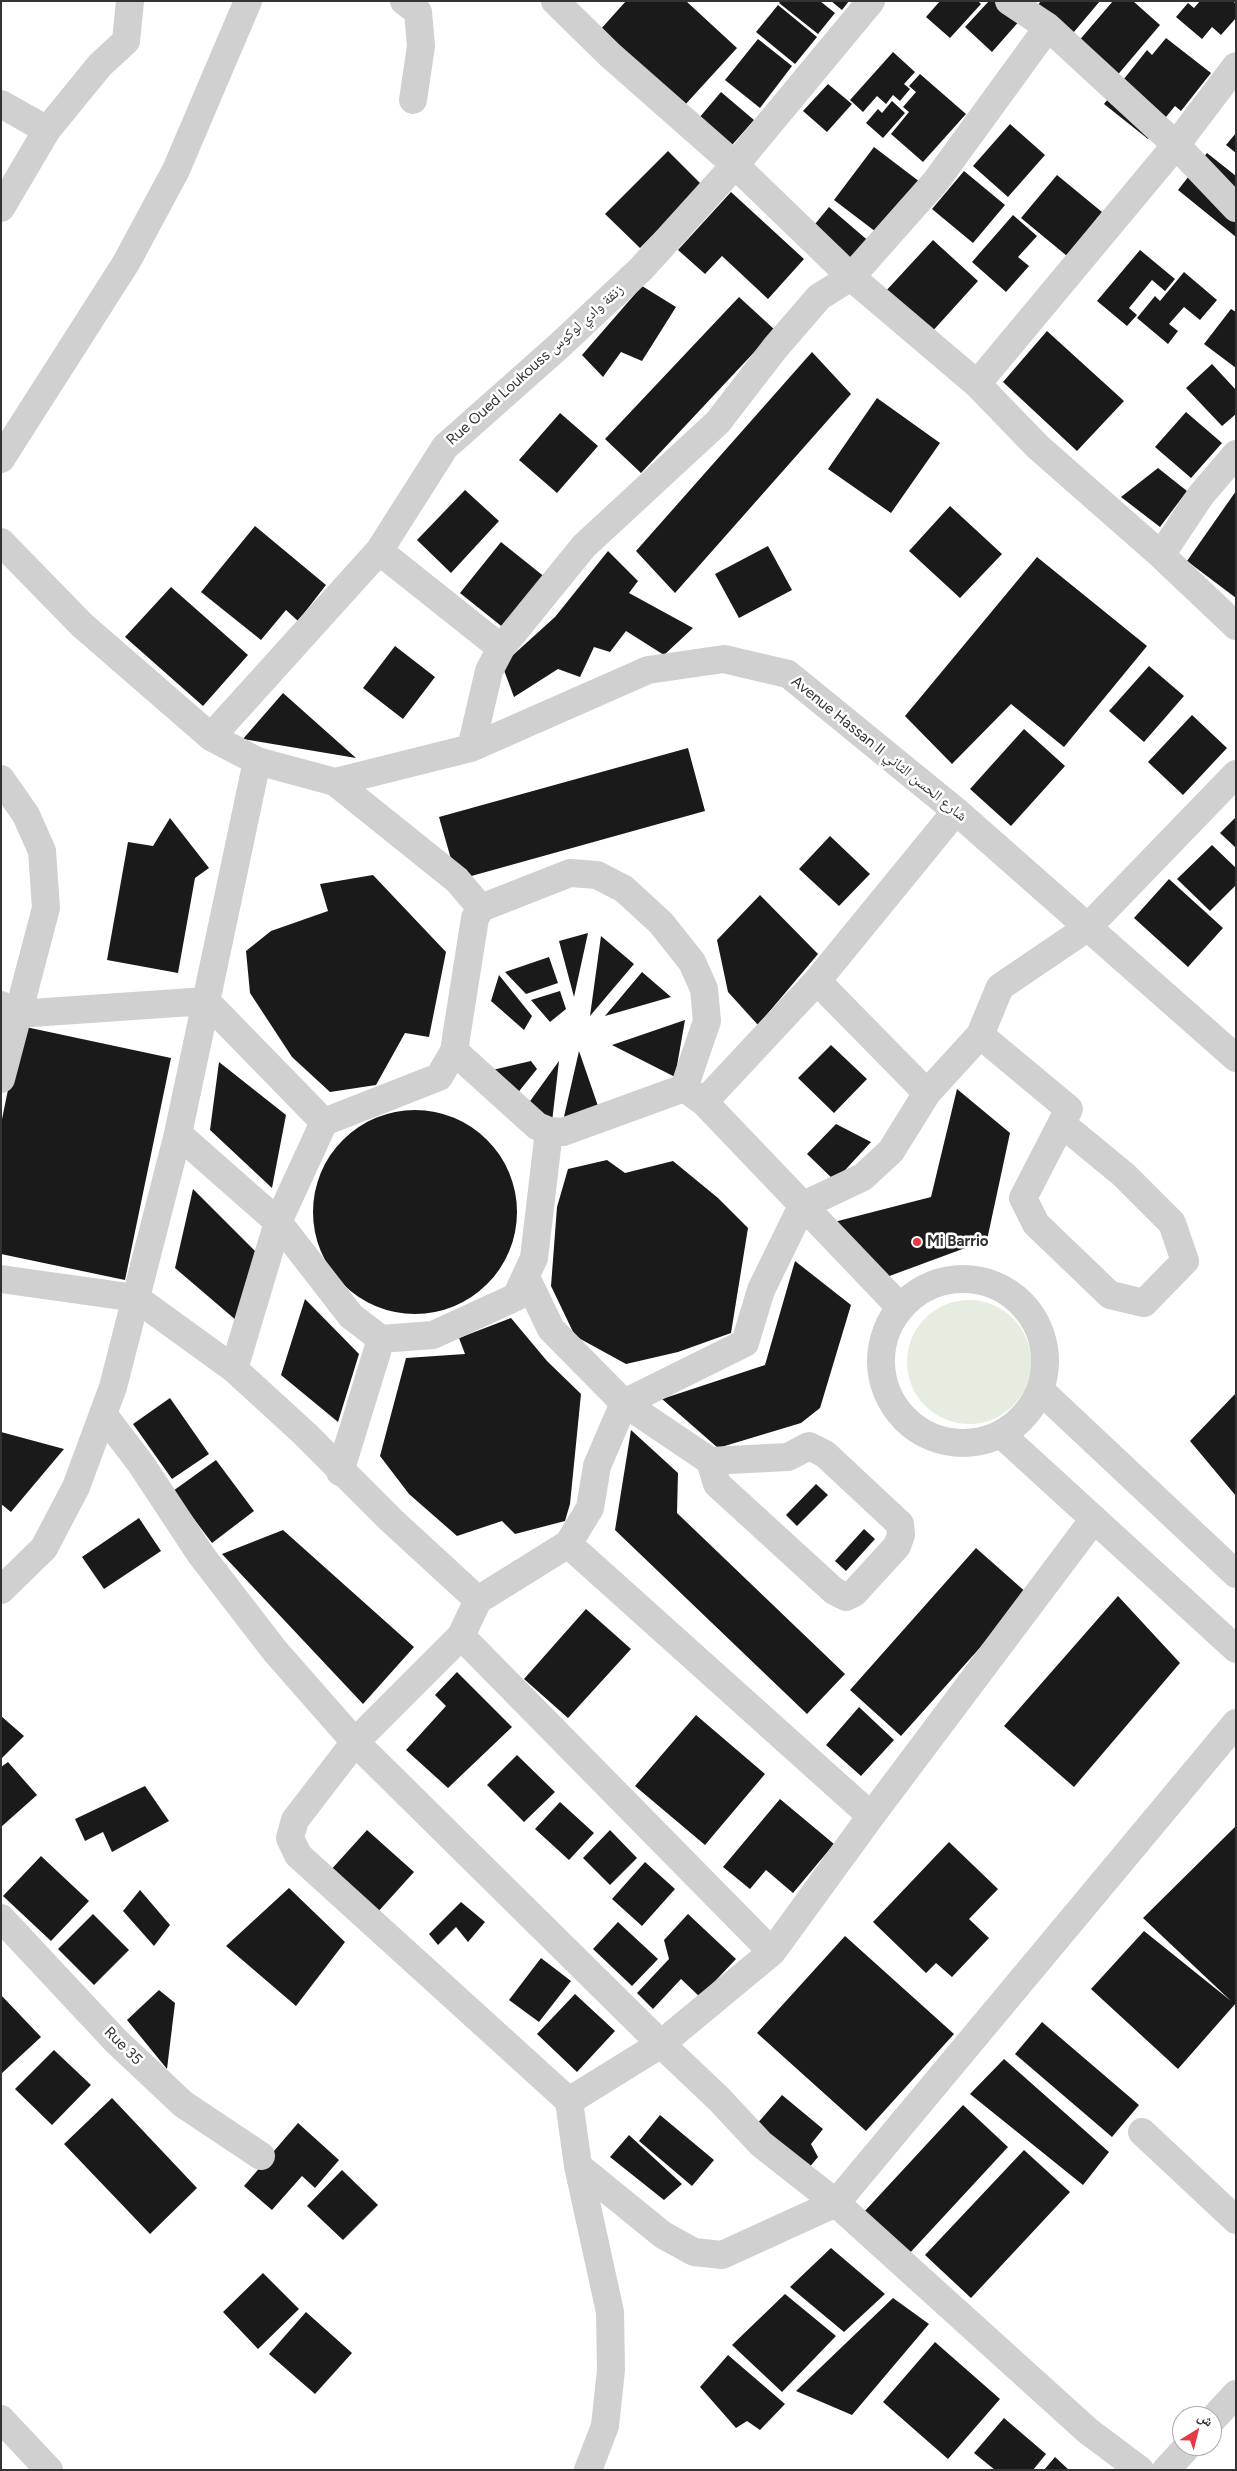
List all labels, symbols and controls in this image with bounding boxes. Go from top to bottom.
street label: Rue Oued Loukouss زنقة وادي لوكوس [443,281,627,449]
street label: Avenue Hassan II شارع الحسن الثاني [788,673,970,825]
place label: Mi Barrio [927,1233,989,1251]
marker: Mi Barrio [911,1236,923,1248]
street label: Rue 35 [100,2023,146,2069]
north arrow [1172,2406,1222,2456]
text: ش [1195,2408,1217,2431]

